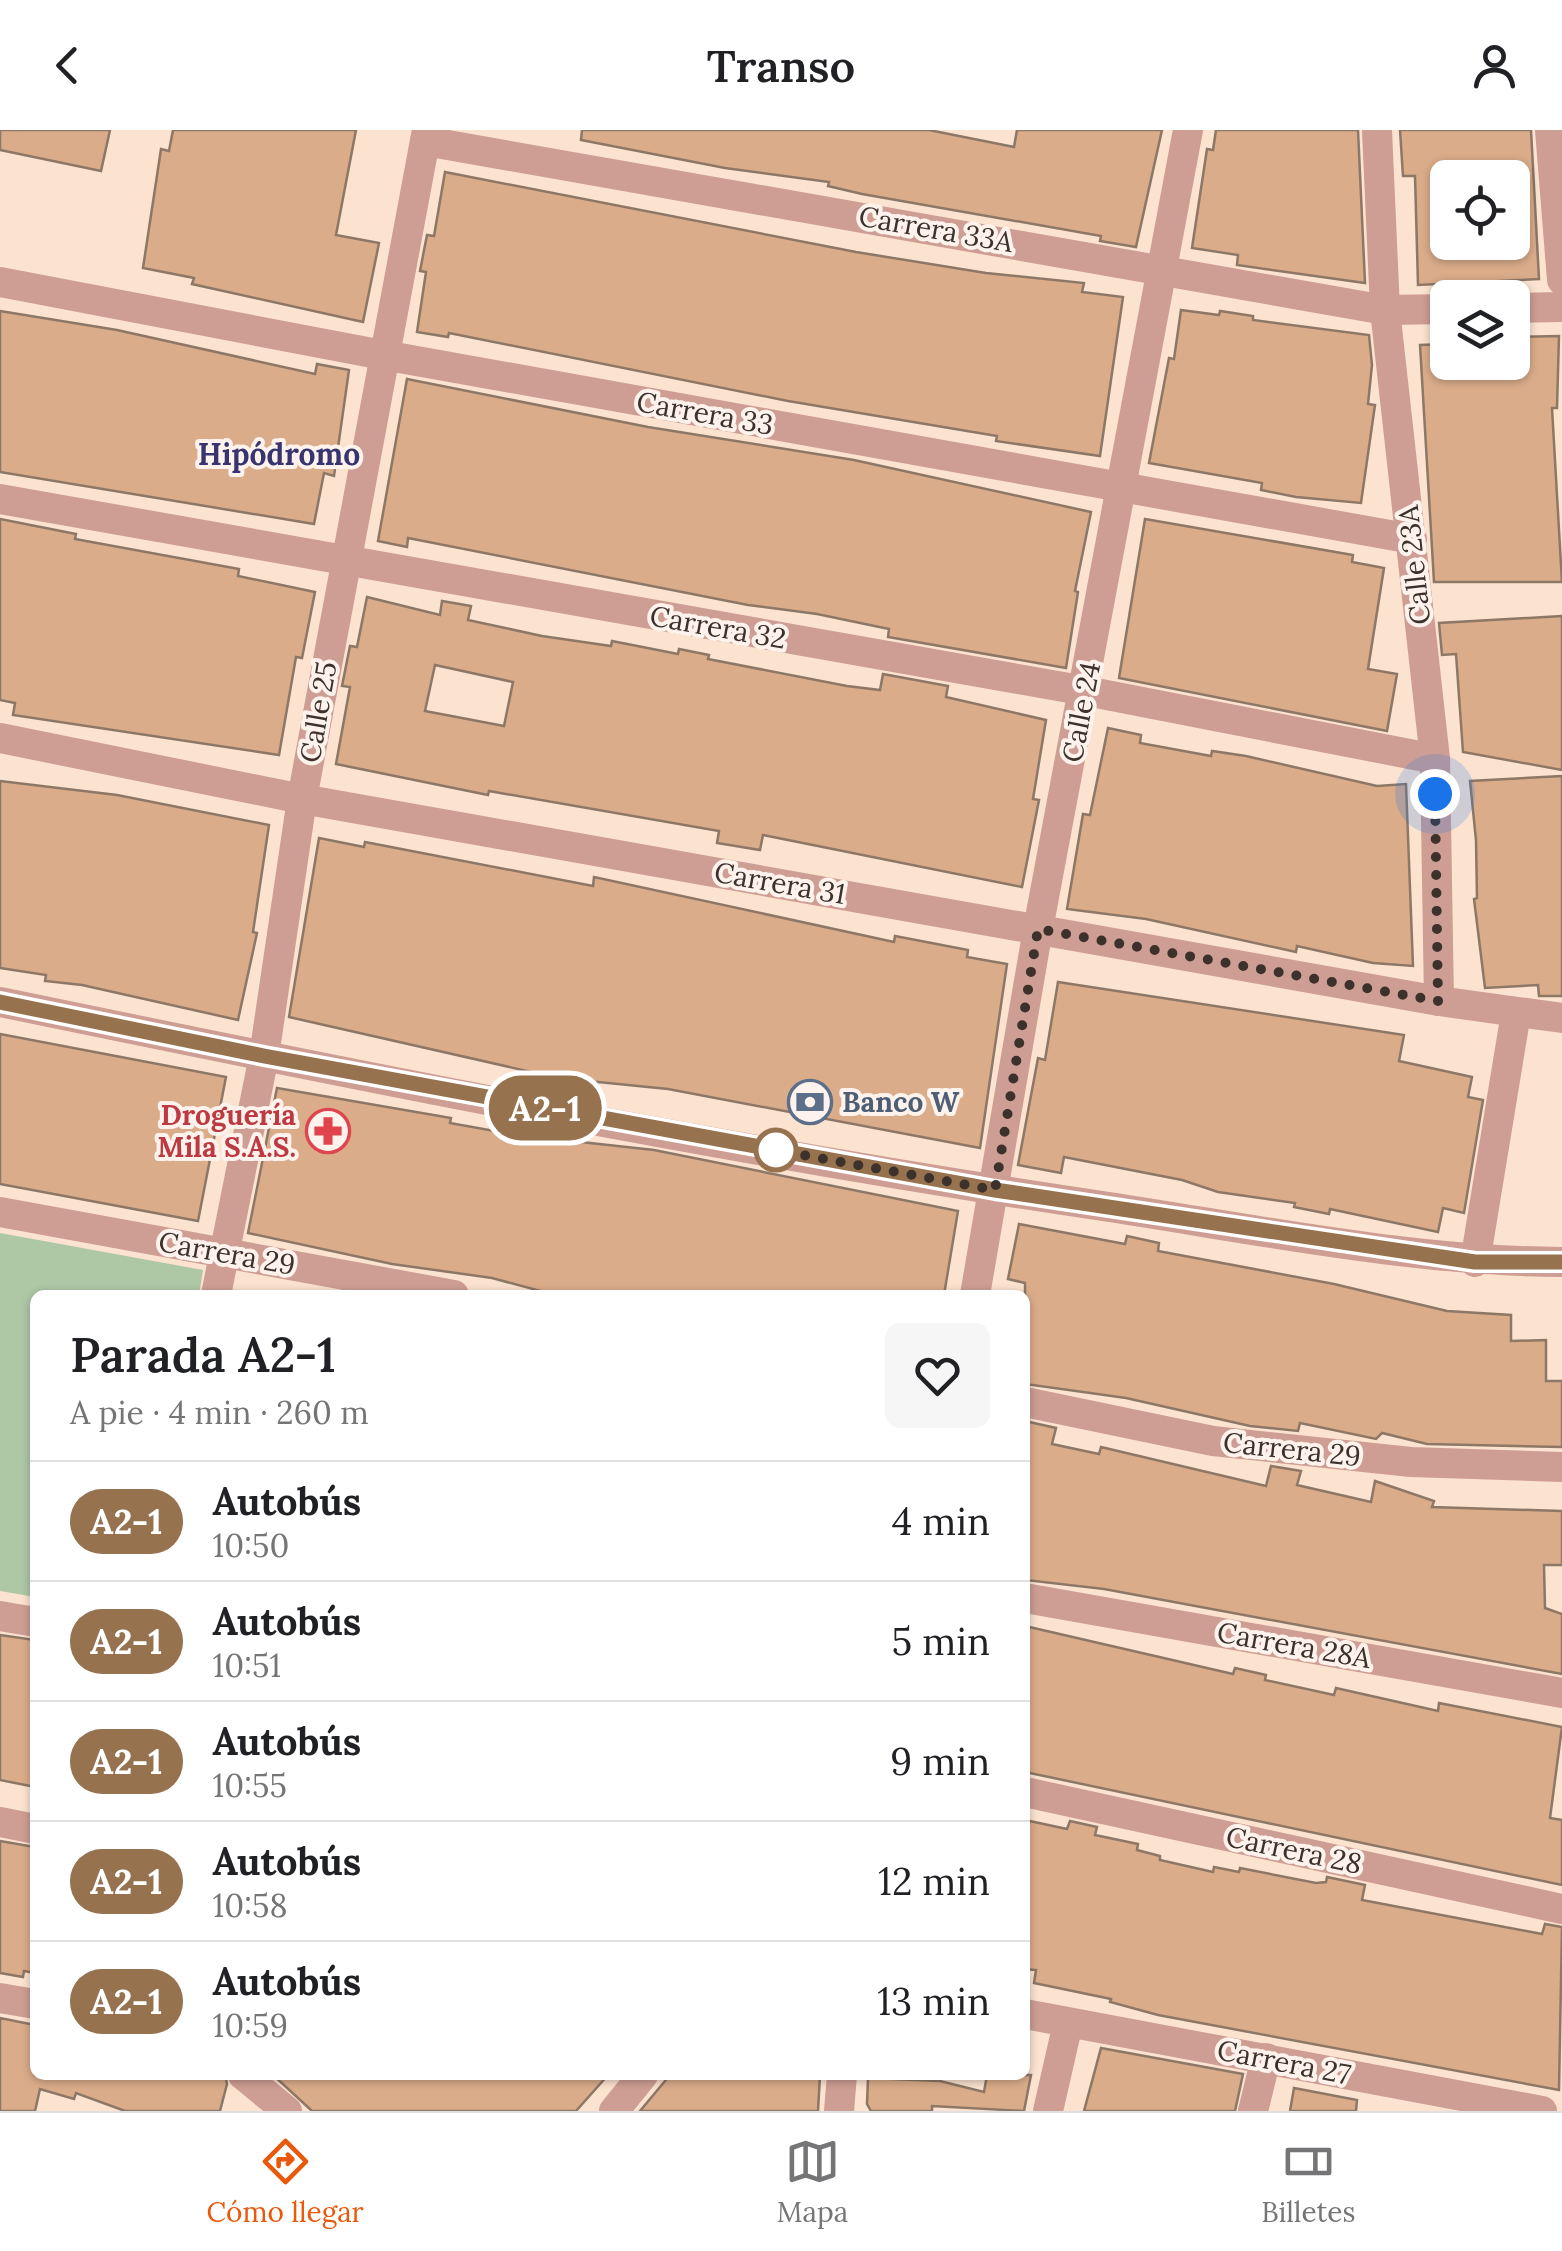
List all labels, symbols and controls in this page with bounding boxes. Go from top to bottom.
text: Transo [707,37,855,94]
icon: back [40,38,95,93]
icon: person [1467,38,1522,93]
map controls [1430,160,1530,380]
button: locate [1430,160,1530,260]
street label: Carrera 33A [856,198,1016,260]
button: layers [1430,280,1530,380]
street label: Carrera 33 [634,383,776,443]
district label: Hipódromo [198,435,360,473]
street label: Calle 23A [1390,503,1438,626]
street label: Carrera 32 [647,597,789,657]
street label: Calle 25 [291,659,345,765]
street label: Calle 24 [1054,659,1108,765]
your location [1410,769,1460,819]
street label: Carrera 31 [711,854,849,912]
line badge: A2-1 [475,1076,615,1140]
bank icon: Banco W [787,1079,833,1125]
place label: Banco W [842,1084,960,1120]
text: A2-1 [509,1086,581,1131]
place label: Droguería Mila S.A.S. [157,1097,296,1165]
pharmacy icon: Droguería Mila S.A.S. [305,1108,351,1154]
unlabelled marker [755,1129,797,1171]
street label: Carrera 29 [156,1223,298,1283]
button: heart [885,1323,990,1428]
text: Parada A2-1 [70,1324,336,1385]
text: A pie · 4 min · 260 m [70,1392,369,1433]
street label: Carrera 29 [1221,1424,1363,1474]
text: Autobús [213,1477,361,1525]
text: 4 min [892,1497,990,1545]
text: A2-1 [90,1499,163,1544]
text: 10:50 [213,1525,289,1566]
text: Autobús [213,1597,361,1645]
street label: Carrera 28A [1214,1614,1374,1676]
text: 5 min [892,1617,990,1665]
text: A2-1 [90,1619,163,1664]
text: 10:51 [213,1645,281,1686]
text: Autobús [213,1717,361,1765]
text: 9 min [890,1737,990,1785]
text: A2-1 [90,1739,163,1784]
text: 10:55 [213,1765,287,1806]
street label: Carrera 28 [1223,1818,1365,1882]
text: Autobús [213,1837,361,1885]
text: 12 min [878,1857,990,1905]
text: A2-1 [90,1859,163,1904]
text: 10:58 [213,1885,287,1926]
text: Autobús [213,1957,361,2005]
text: 13 min [877,1977,990,2025]
text: A2-1 [90,1979,163,2024]
text: 10:59 [213,2005,288,2046]
street label: Carrera 27 [1214,2031,1354,2093]
tab: Cómo llegar [207,2134,364,2230]
tab: Mapa [777,2134,848,2230]
tab: Billetes [1261,2134,1355,2230]

